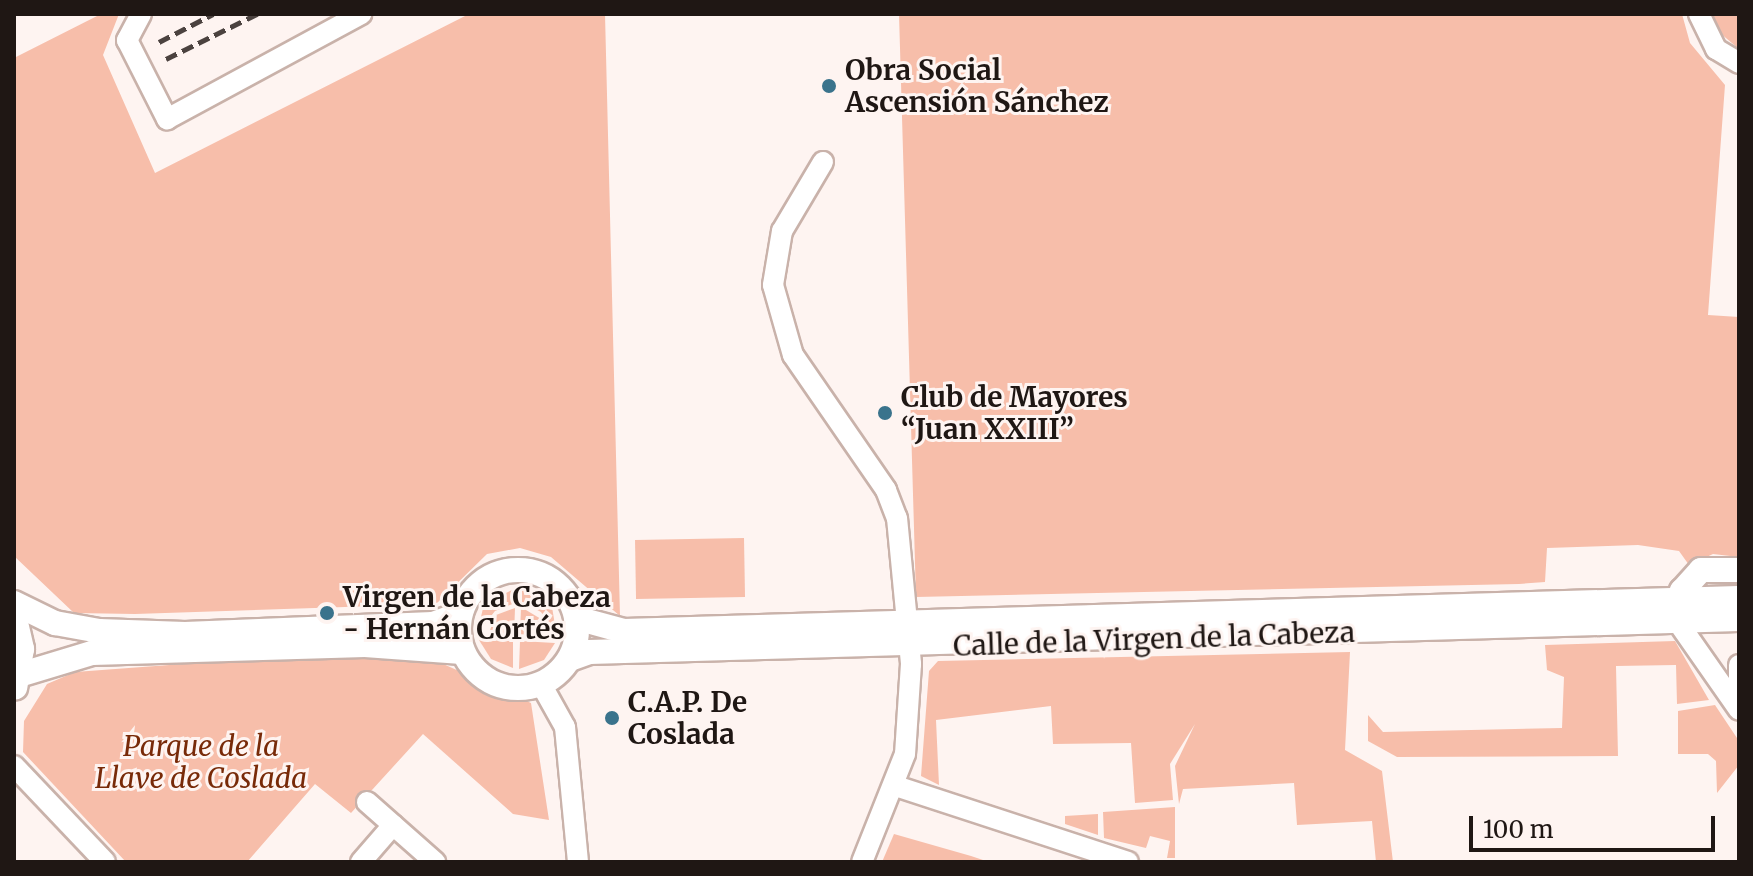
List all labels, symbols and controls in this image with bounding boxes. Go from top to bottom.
place label: Obra Social Ascensión Sánchez [845,53,1109,119]
marker: Obra Social Ascensión Sánchez [820,77,838,95]
place label: Club de Mayores “Juan XXIII” [901,380,1128,446]
marker: Club de Mayores “Juan XXIII” [876,404,894,422]
place label: Virgen de la Cabeza - Hernán Cortés [343,580,611,646]
marker: Virgen de la Cabeza - Hernán Cortés [318,604,336,622]
street label: Calle de la Virgen de la Cabeza [953,615,1355,663]
place label: C.A.P. De Coslada [628,685,747,751]
marker: C.A.P. De Coslada [603,709,621,727]
park label: Parque de la Llave de Coslada [95,729,307,795]
scale bar [1473,800,1719,850]
text: 100 m [1483,814,1553,845]

